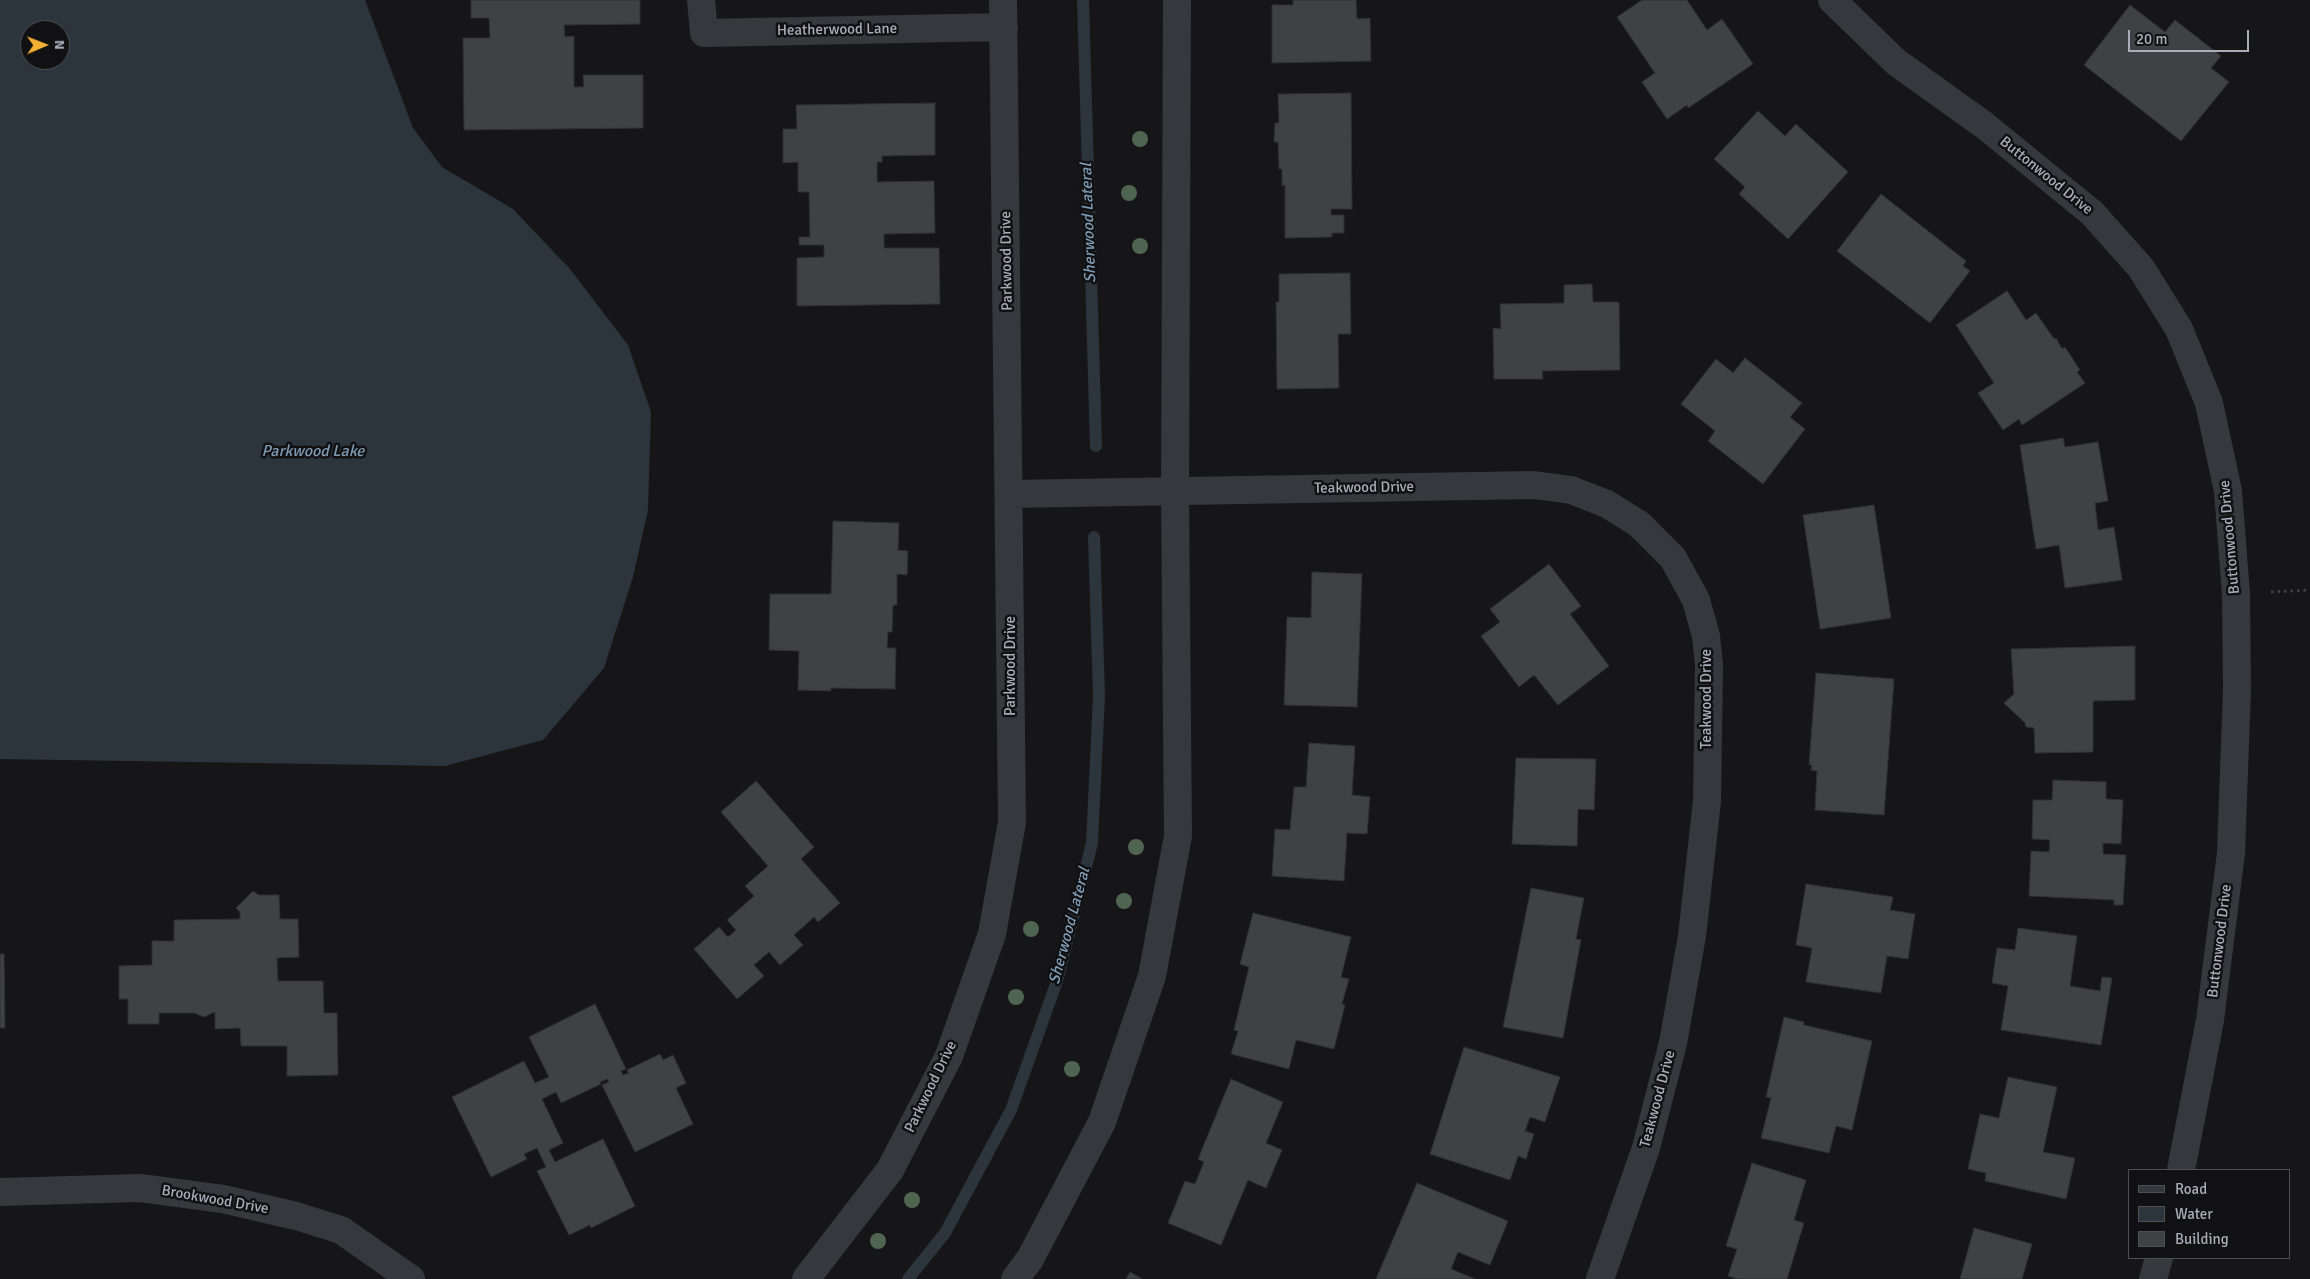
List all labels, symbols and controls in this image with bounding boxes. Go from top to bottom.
north arrow [20,20,70,70]
street label: Heatherwood Lane [777,20,897,40]
scale bar [2130,20,2251,52]
text: 20 m [2136,30,2167,48]
text: N [51,40,68,50]
street label: Buttonwood Drive [1996,133,2096,219]
water label: Sherwood Lateral [1077,163,1101,283]
street label: Parkwood Drive [997,211,1017,311]
water label: Parkwood Lake [262,442,364,462]
street label: Teakwood Drive [1314,478,1414,498]
street label: Buttonwood Drive [2216,479,2244,595]
street label: Parkwood Drive [1002,616,1020,716]
street label: Teakwood Drive [1698,649,1716,749]
water label: Sherwood Lateral [1045,866,1095,986]
street label: Buttonwood Drive [2204,883,2236,999]
street label: Parkwood Drive [901,1038,961,1136]
street label: Teakwood Drive [1636,1048,1680,1150]
legend [2128,1169,2290,1259]
text: Road [2175,1180,2207,1198]
street label: Brookwood Drive [160,1182,270,1218]
text: Water [2175,1205,2213,1223]
text: Building [2175,1230,2229,1248]

